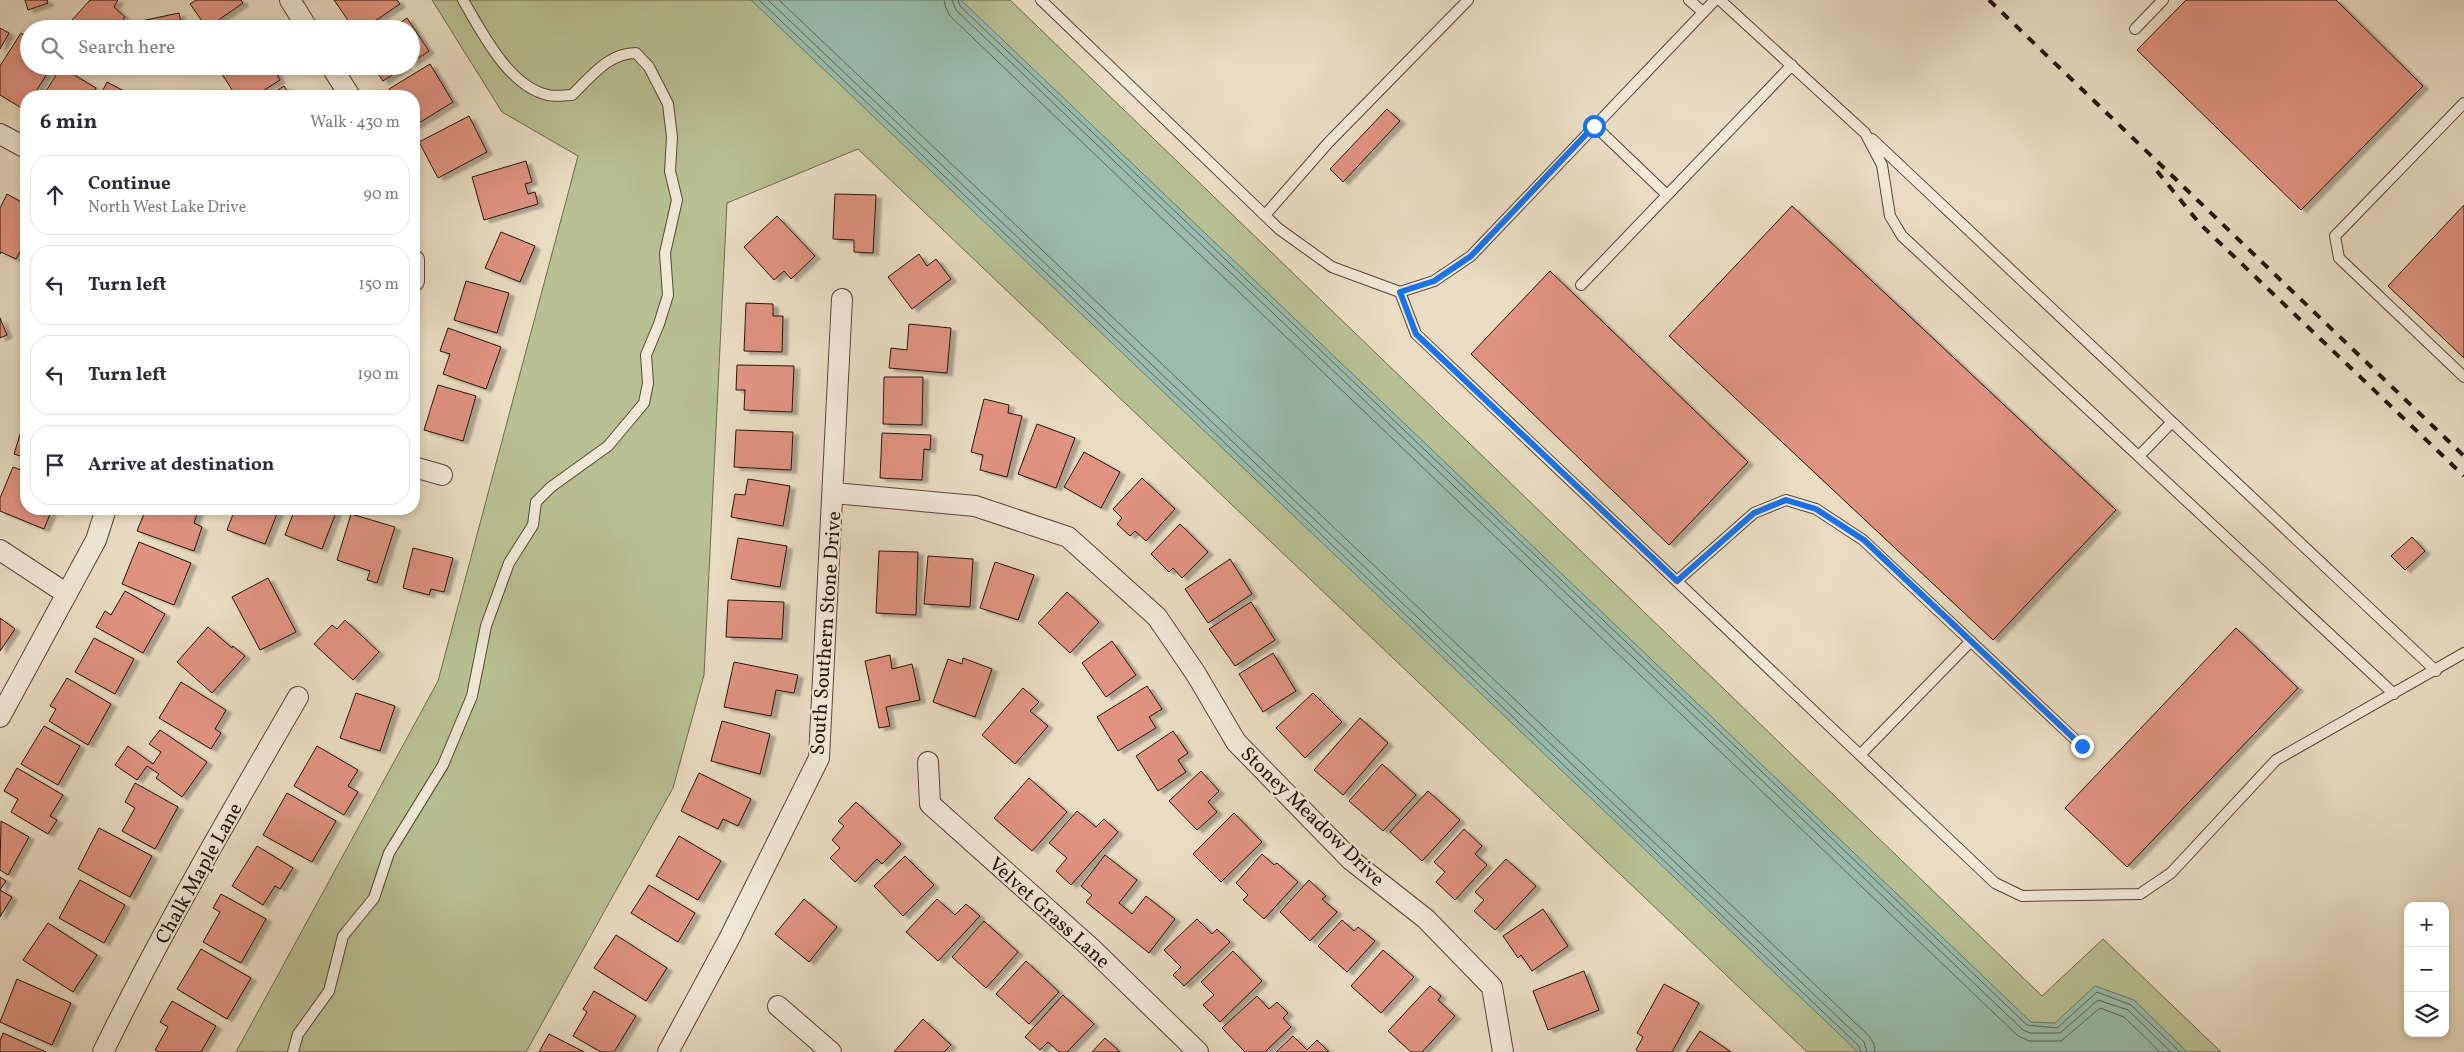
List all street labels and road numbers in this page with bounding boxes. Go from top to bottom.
street label: South Southern Stone Drive [805,510,849,756]
street label: Stoney Meadow Drive [1233,741,1390,894]
street label: Chalk Maple Lane [149,798,250,950]
street label: Velvet Grass Lane [982,851,1116,976]

